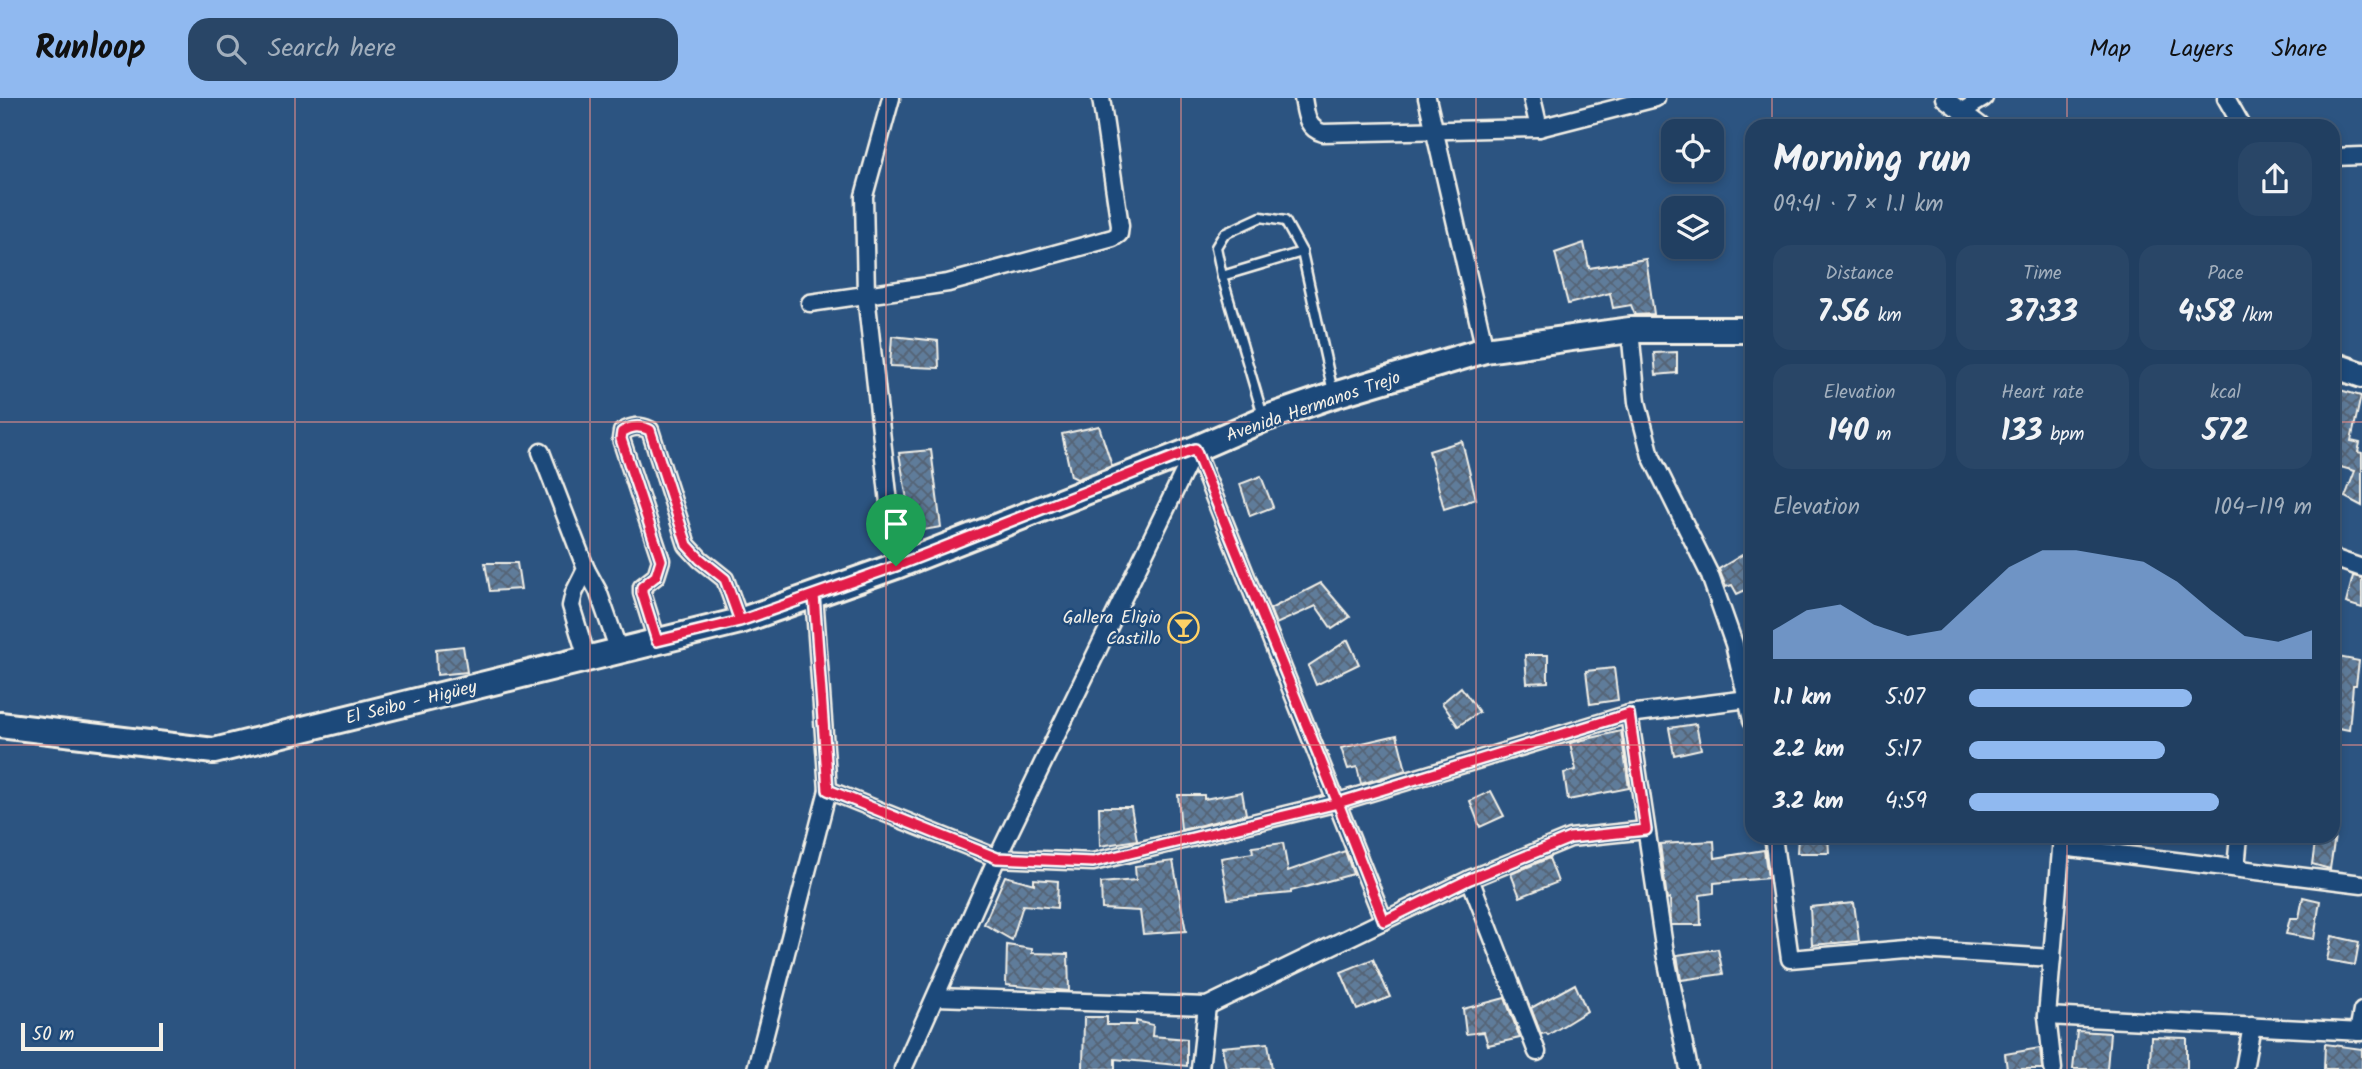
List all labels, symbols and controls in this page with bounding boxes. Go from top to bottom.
search box [188,18,678,81]
text: Runloop [35,23,146,76]
text: Search here [268,28,396,70]
icon: search [212,30,250,68]
text: Map [2089,30,2131,69]
text: Layers [2169,30,2233,69]
text: Share [2271,30,2327,69]
map controls [1661,119,1724,259]
button: locate [1661,119,1724,182]
text: Morning run [1773,131,1971,191]
button: share [2238,142,2312,216]
text: 09:41 · 7 × 1.1 km [1773,187,1944,223]
button: layers [1661,196,1724,259]
text: Distance [1825,259,1894,289]
text: Time [2023,259,2062,289]
text: Pace [2207,259,2244,289]
text: 7.56 [1817,289,1870,337]
text: 37:33 [2007,289,2078,337]
text: 4:58 [2178,289,2235,337]
text: km [1870,301,1902,331]
text: /km [2235,301,2273,331]
street label: Avenida Hermanos Trejo [1222,364,1405,451]
text: Elevation [1824,378,1895,408]
text: Heart rate [2001,378,2084,408]
text: kcal [2210,378,2241,408]
text: 140 [1828,408,1869,456]
text: 133 [2001,408,2043,456]
text: 572 [2202,408,2249,456]
text: m [1869,420,1891,450]
text: bpm [2043,420,2084,450]
text: Elevation [1773,490,1860,526]
text: 104–119 m [2213,490,2312,526]
pin [866,494,926,566]
icon: arrive [877,505,915,543]
place label: Gallera Eligio Castillo [1063,604,1161,654]
bar icon: Gallera Eligio Castillo [1167,610,1201,644]
street label: El Seibo - Higüey [343,673,481,734]
text: 1.1 km [1773,680,1831,716]
text: 5:07 [1885,680,1925,716]
text: 2.2 km [1773,732,1844,768]
text: 5:17 [1885,732,1921,768]
text: 3.2 km [1773,784,1843,820]
text: 4:59 [1885,784,1927,820]
scale bar [21,1020,163,1052]
text: 50 m [32,1020,74,1050]

